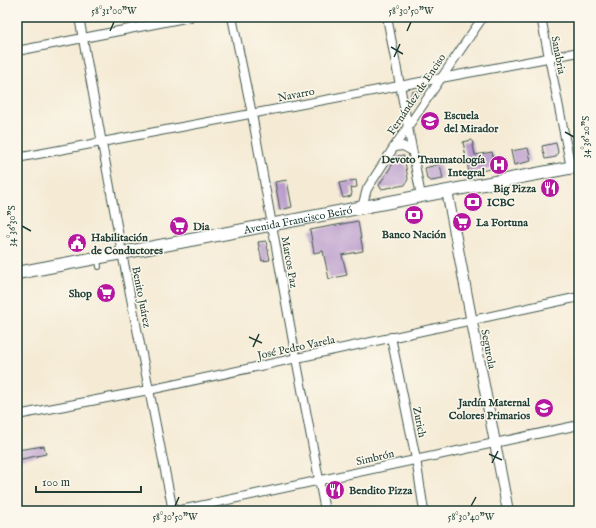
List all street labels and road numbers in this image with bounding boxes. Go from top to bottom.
street label: Sanabria [547,35,569,76]
street label: Fernández de Enciso [384,51,449,138]
street label: Navarro [276,85,316,105]
street label: Avenida Francisco Beiró [242,203,354,238]
street label: Marcos Paz [278,235,300,289]
street label: Benito Juárez [128,265,154,329]
street label: Segurola [477,328,499,370]
street label: José Pedro Varela [254,333,337,363]
street label: Zurich [409,406,429,439]
street label: Simbrón [355,447,396,469]

